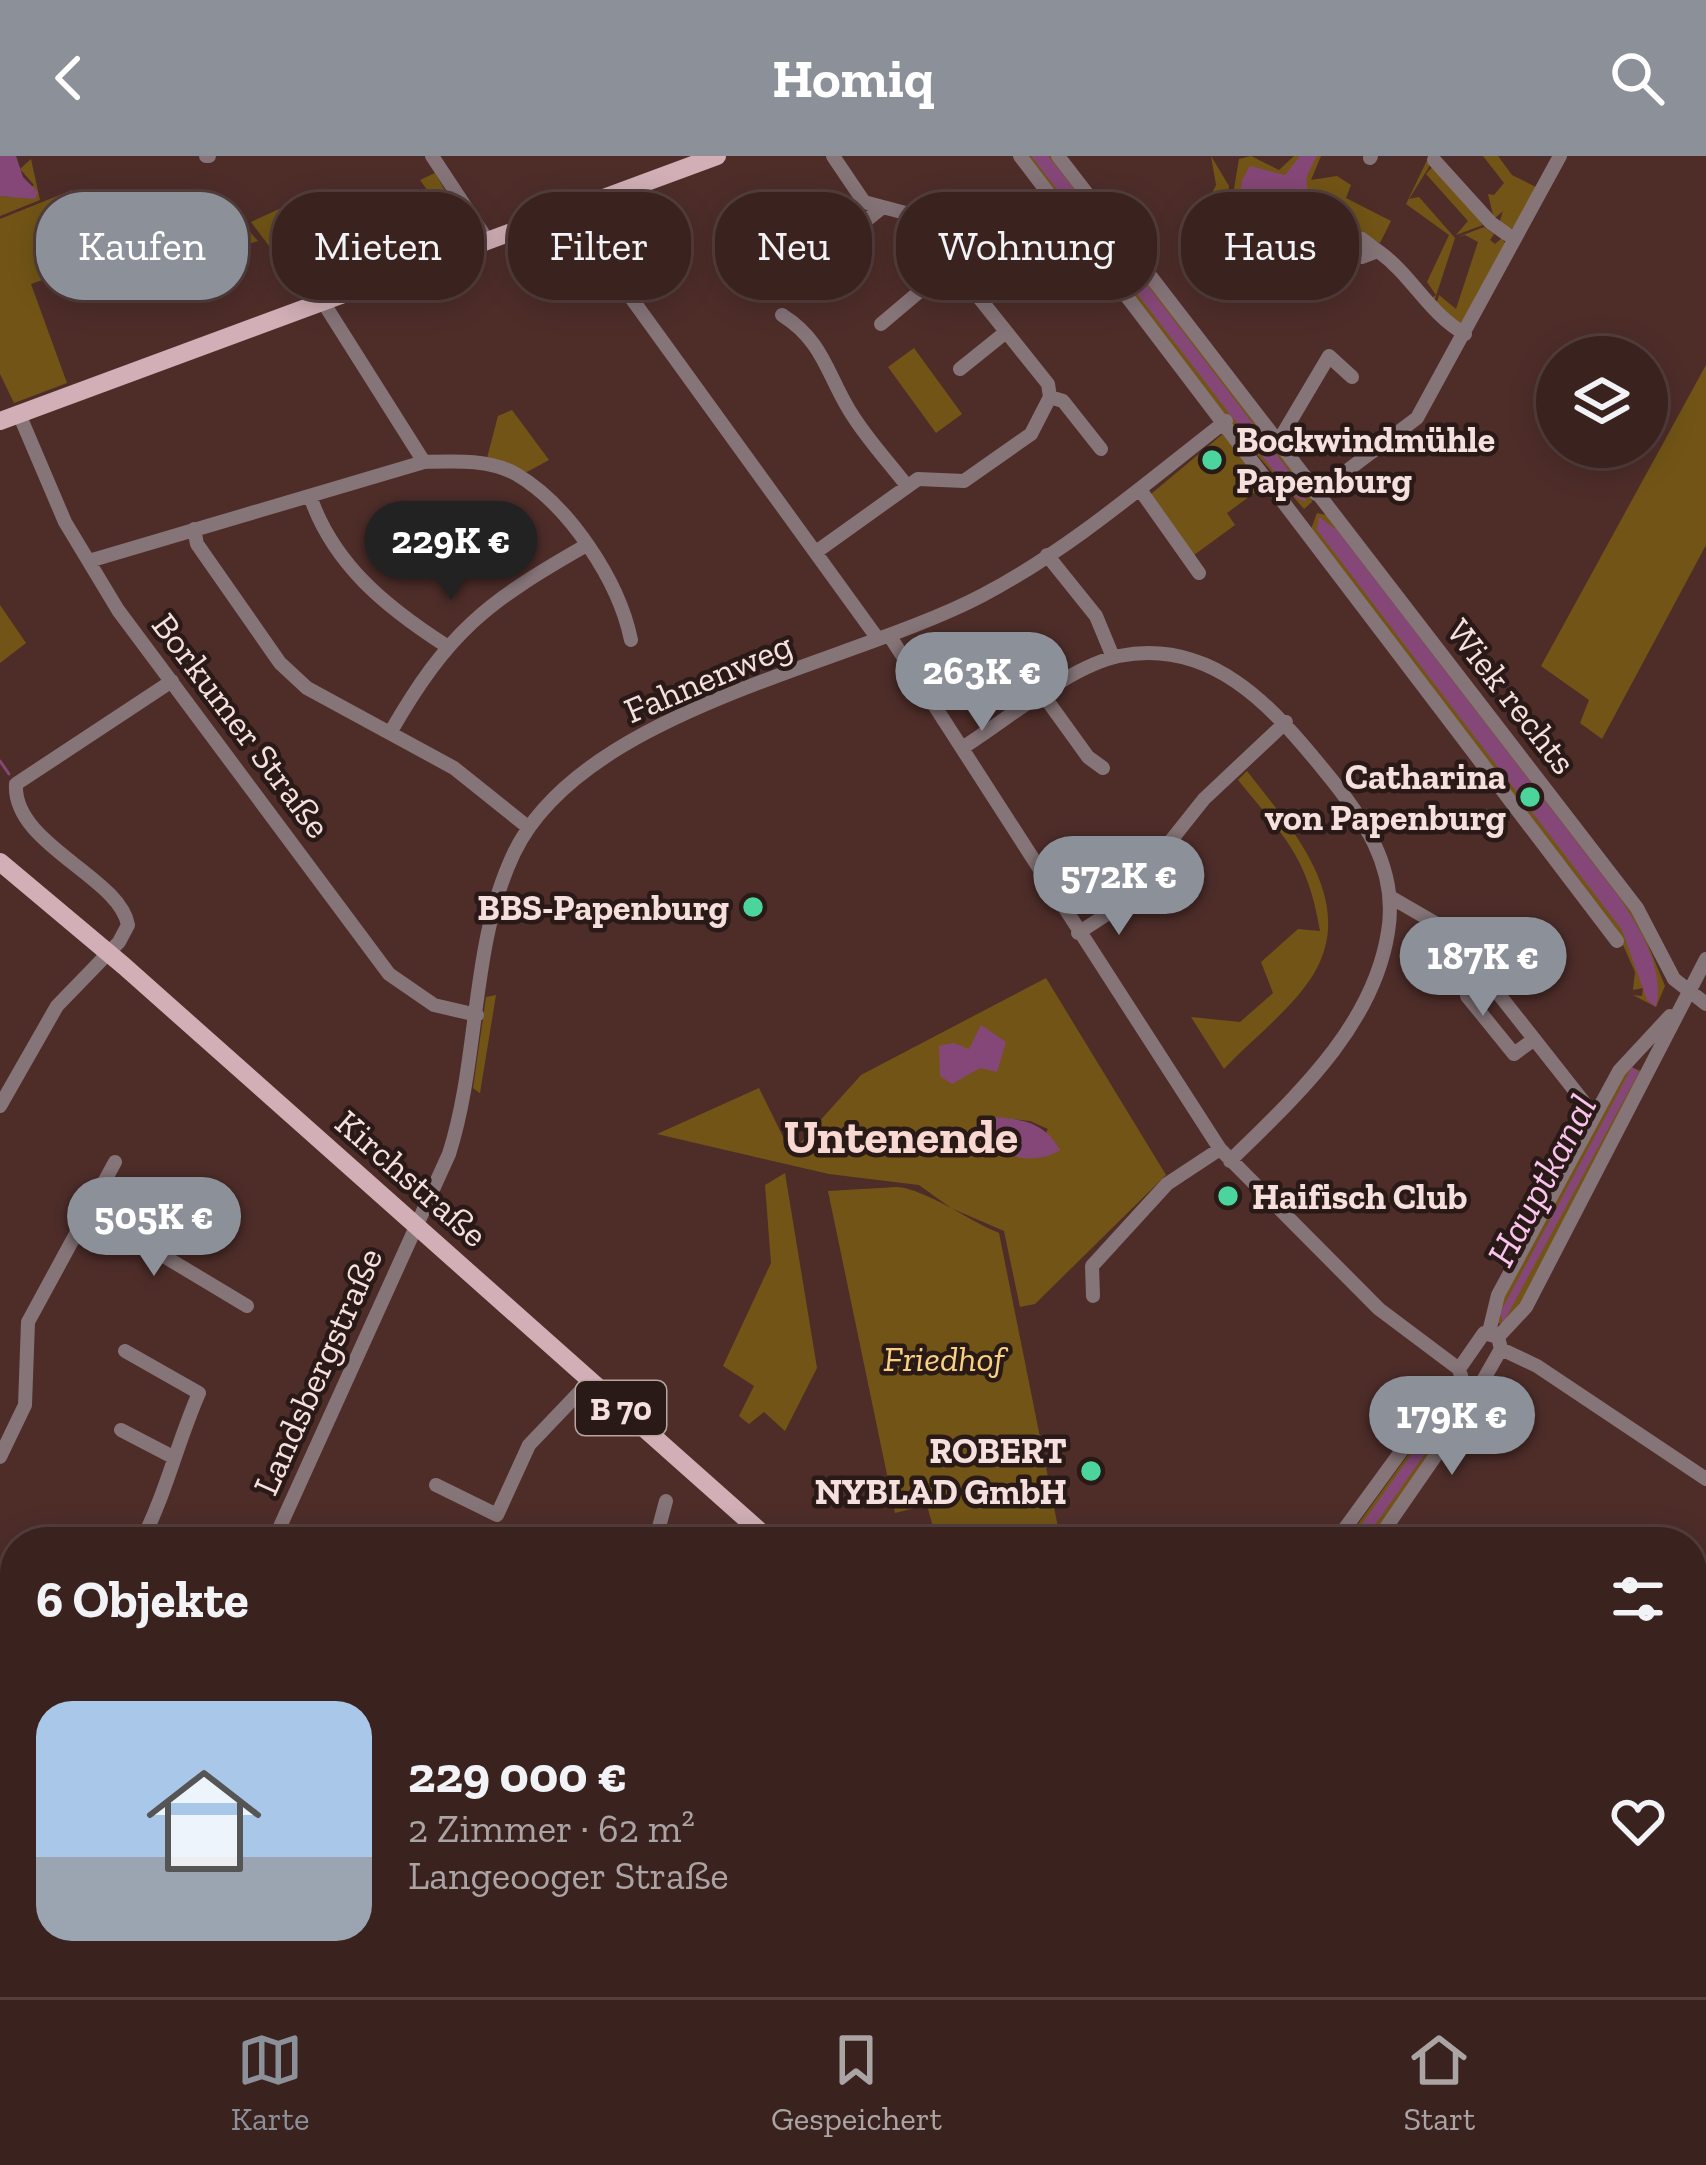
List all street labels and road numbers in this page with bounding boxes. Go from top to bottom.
street label: Borkumer Straße [143,604,340,846]
street label: Wiek rechts [1438,610,1585,782]
street label: Fahnenweg [618,623,799,732]
street label: Kirchstraße [327,1101,496,1256]
street label: Landsbergstraße [244,1241,391,1502]
road number: B 70 [576,1381,666,1435]

